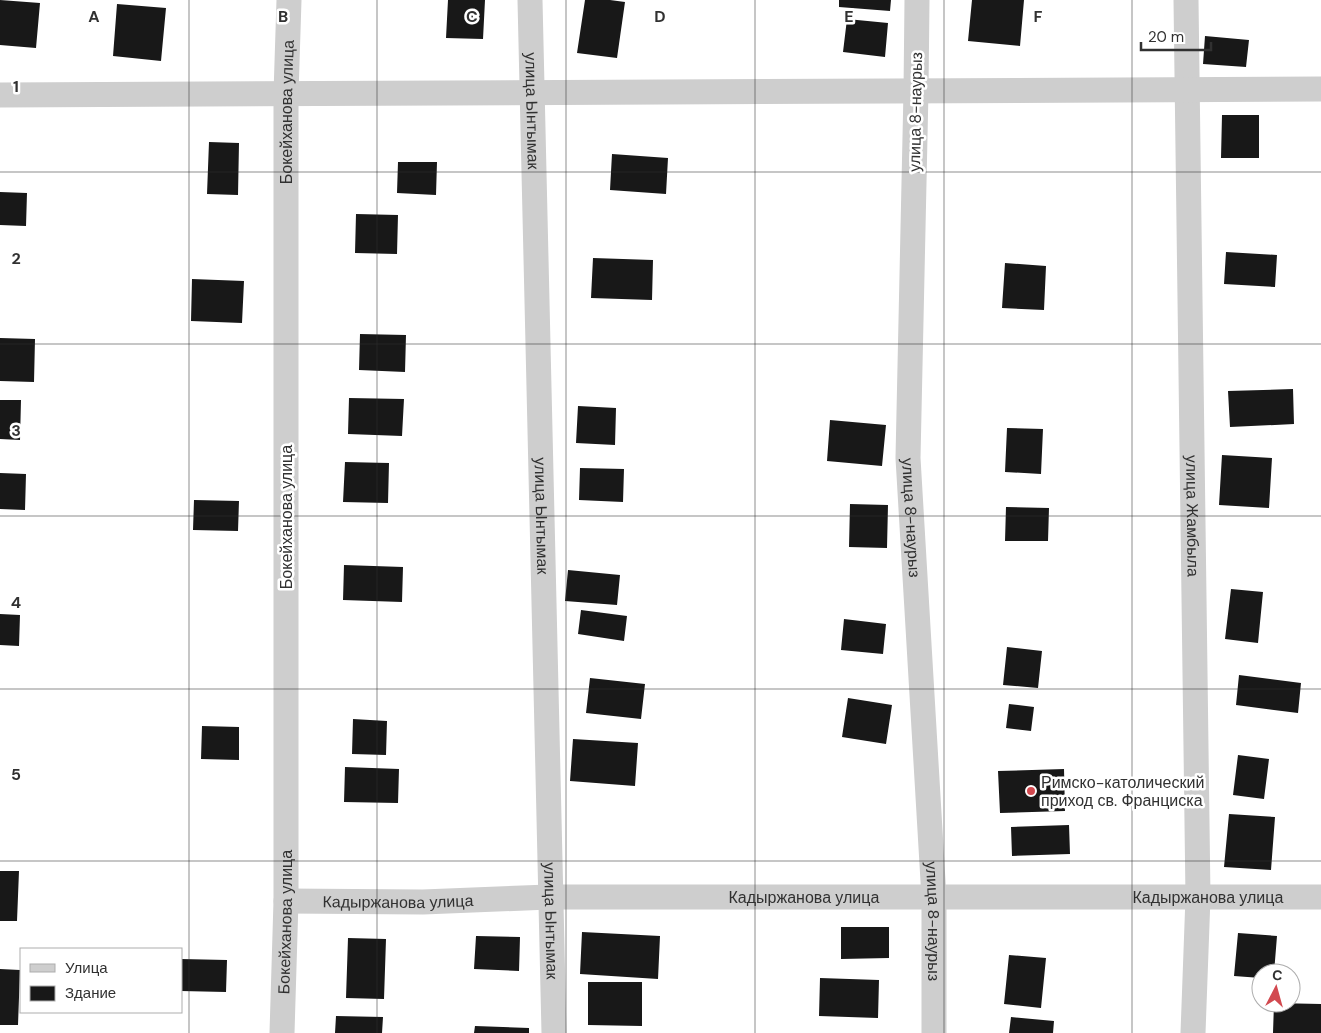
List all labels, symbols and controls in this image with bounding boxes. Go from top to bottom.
text: A [88,6,100,27]
text: B [278,6,288,27]
text: C [466,6,478,27]
text: D [654,6,666,27]
text: E [844,6,854,27]
text: F [1034,6,1043,27]
scale bar [1141,20,1211,52]
text: 20 m [1148,27,1184,47]
street label: Бокейханова улица [276,39,299,184]
street label: улица Ынтымак [520,52,544,171]
street label: улица 8-наурыз [904,52,927,172]
text: 1 [13,76,19,97]
text: 2 [11,248,21,269]
text: 3 [11,420,21,441]
street label: Бокейханова улица [276,445,297,589]
street label: улица Жамбыла [1181,455,1204,577]
street label: улица Ынтымак [530,457,553,576]
street label: улица 8-наурыз [897,457,925,578]
text: 4 [11,592,21,613]
text: 5 [11,764,21,785]
place label: Римско-католический приход св. Франциска [1041,772,1204,811]
marker: Римско-католический приход св. Франциска [1025,785,1037,797]
street label: Бокейханова улица [273,850,297,995]
street label: улица 8-наурыз [921,861,944,981]
street label: улица Ынтымак [539,862,563,981]
street label: Кадыржанова улица [728,887,879,908]
street label: Кадыржанова улица [1132,887,1283,908]
street label: Кадыржанова улица [322,890,474,913]
legend [20,948,182,1013]
text: Улица [65,958,108,978]
north arrow [1251,963,1301,1013]
text: С [1271,966,1283,985]
text: Здание [65,983,116,1003]

